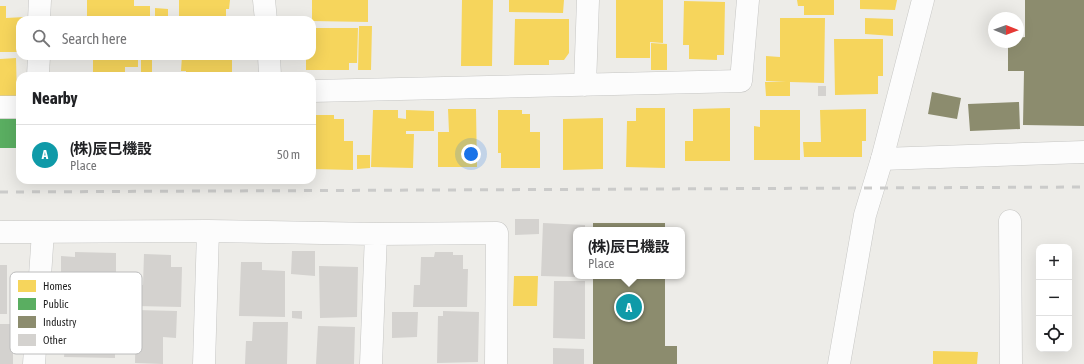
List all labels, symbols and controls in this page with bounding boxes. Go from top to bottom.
north arrow [988,12,1024,48]
search box [16,16,316,60]
icon: search [30,27,52,49]
text: Search here [62,30,127,47]
text: Nearby [32,88,78,108]
text: (株)辰巳機設 [70,140,152,157]
your location [461,144,481,164]
text: A [42,147,48,162]
text: 50 m [277,147,300,162]
text: Place [70,158,97,173]
popup [573,227,685,279]
text: (株)辰巳機設 [588,238,670,255]
map controls [1036,244,1072,352]
button: + [1036,244,1072,280]
text: Place [588,256,614,271]
legend [10,272,142,354]
text: Homes [43,280,71,292]
button: − [1036,280,1072,316]
pin: A [616,292,642,322]
text: Public [43,298,69,310]
text: Industry [43,316,77,328]
button: locate [1036,316,1072,352]
text: Other [43,334,67,346]

